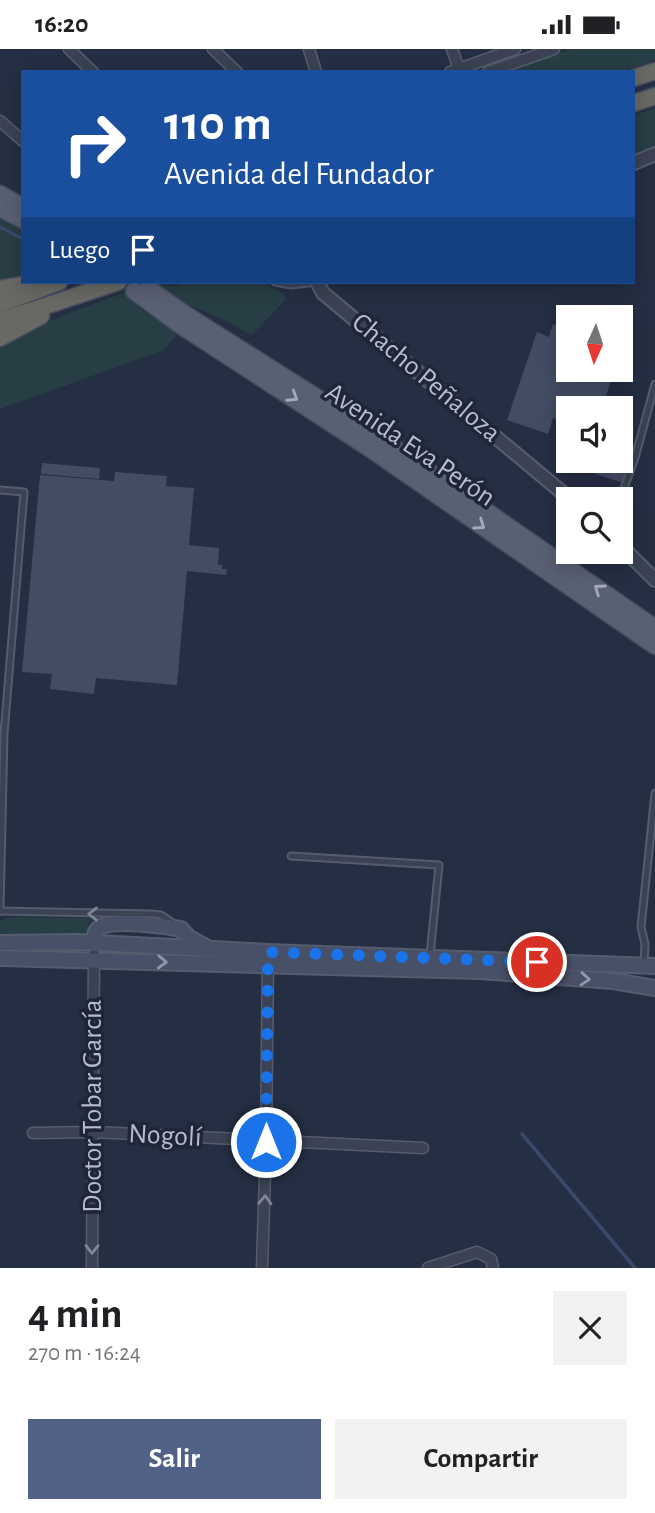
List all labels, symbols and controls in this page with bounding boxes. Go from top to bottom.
text: 16:20 [35,11,89,37]
icon: right [49,98,140,189]
text: 110 m [164,100,272,149]
text: Avenida del Fundador [164,158,434,190]
icon: arrive [124,231,162,269]
text: Luego [49,237,110,263]
north arrow [556,305,634,381]
map controls [556,305,633,564]
street label: Chacho Peñaloza [346,308,506,448]
street label: Avenida Eva Perón [320,378,500,512]
one-way arrow [285,388,298,401]
button: sound [556,396,633,473]
button: search [556,487,633,564]
one-way arrow [472,517,485,529]
one-way arrow [594,585,607,597]
one-way arrow [87,906,98,921]
pin [507,932,567,992]
icon: arrive [518,943,556,981]
one-way arrow [157,955,168,970]
one-way arrow [580,971,591,986]
street label: Doctor Tobar García [79,999,107,1213]
position arrow [229,1105,303,1179]
street label: Nogolí [128,1120,203,1152]
one-way arrow [257,1194,272,1205]
one-way arrow [84,1244,100,1255]
button: close [553,1291,627,1365]
text: 4 min [28,1293,123,1335]
text: 270 m · 16:24 [28,1342,141,1365]
button: Salir [28,1419,321,1499]
button: Compartir [335,1419,627,1499]

